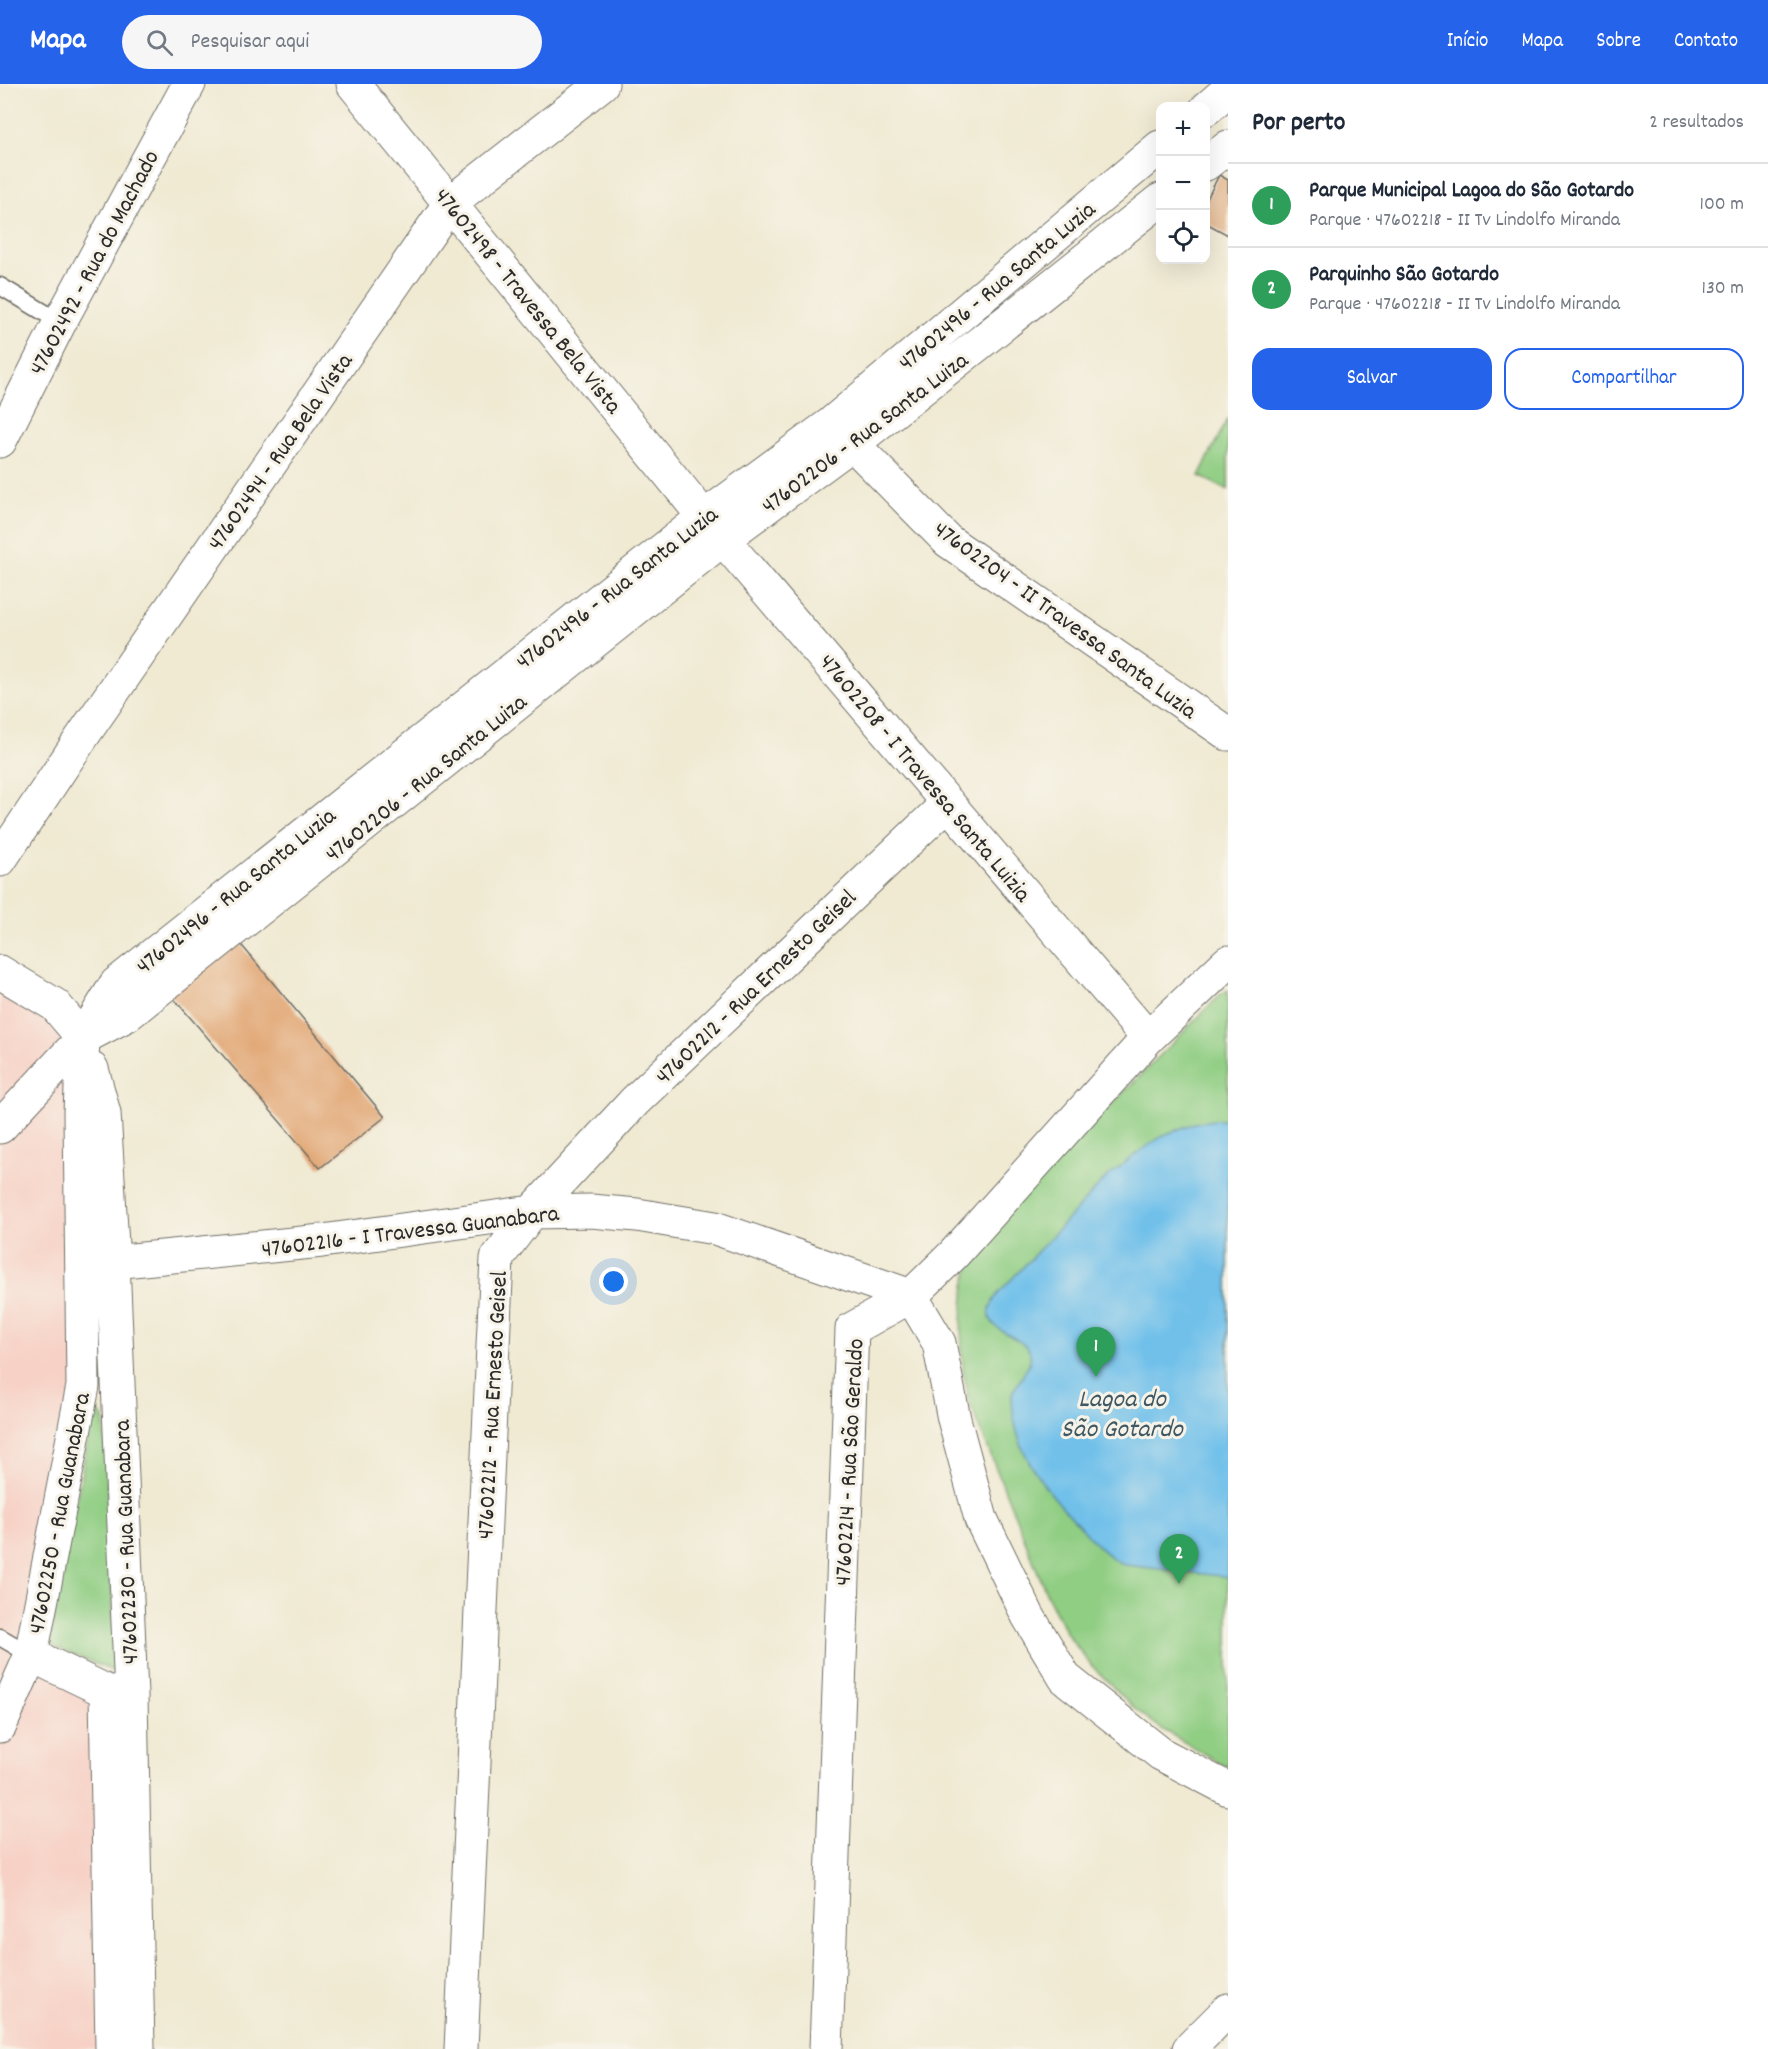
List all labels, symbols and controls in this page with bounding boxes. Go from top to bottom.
search box [122,15,542,69]
text: Mapa [30,22,86,62]
icon: search [143,26,176,59]
text: Pesquisar aqui [191,27,309,58]
text: Início [1447,27,1488,57]
text: Mapa [1521,27,1563,57]
text: Sobre [1596,27,1641,57]
text: Contato [1674,27,1738,57]
map controls [1156,102,1210,264]
button: + [1156,102,1210,156]
text: Por perto [1252,105,1345,142]
text: 2 resultados [1649,109,1744,137]
street label: 47602492 - Rua do Machado [22,145,169,382]
button: − [1156,156,1210,210]
text: Parque Municipal Lagoa do São Gotardo [1309,176,1634,207]
street label: 47602498 - Travessa Bela Vista [425,182,629,423]
text: 1 [1269,191,1274,219]
text: 100 m [1700,191,1744,219]
street label: 47602496 - Rua Santa Luzia [892,194,1105,380]
text: Parque · 47602218 - II Tv Lindolfo Miranda [1309,207,1620,235]
button: locate [1156,210,1210,264]
text: Parquinho São Gotardo [1309,260,1499,291]
text: 2 [1267,275,1276,303]
text: 130 m [1702,275,1744,303]
text: Parque · 47602218 - II Tv Lindolfo Miranda [1309,291,1620,319]
street label: 47602206 - Rua Santa Luiza [755,345,977,524]
street label: 47602494 - Rua Bela Vista [200,347,363,558]
button: Salvar [1252,348,1492,410]
button: Compartilhar [1504,348,1744,410]
street label: 47602496 - Rua Santa Luzia [509,499,727,679]
street label: 47602204 - II Travessa Santa Luzia [925,514,1204,729]
street label: 47602208 - I Travessa Santa Luizia [809,647,1038,911]
street label: 47602206 - Rua Santa Luiza [319,687,536,872]
street label: 47602496 - Rua Santa Luzia [130,800,345,984]
street label: 47602212 - Rua Ernesto Geisel [649,882,866,1094]
street label: 47602216 - I Travessa Guanabara [260,1198,562,1268]
your location [599,1267,628,1296]
street label: 47602212 - Rua Ernesto Geisel [470,1270,518,1540]
pin: 1 [1076,1328,1116,1377]
street label: 47602214 - Rua São Geraldo [828,1338,874,1587]
water label: Lagoa do São Gotardo [1061,1382,1184,1449]
street label: 47602250 - Rua Guanabara [21,1389,101,1637]
street label: 47602230 - Rua Guanabara [107,1418,149,1665]
pin: 2 [1160,1534,1198,1584]

